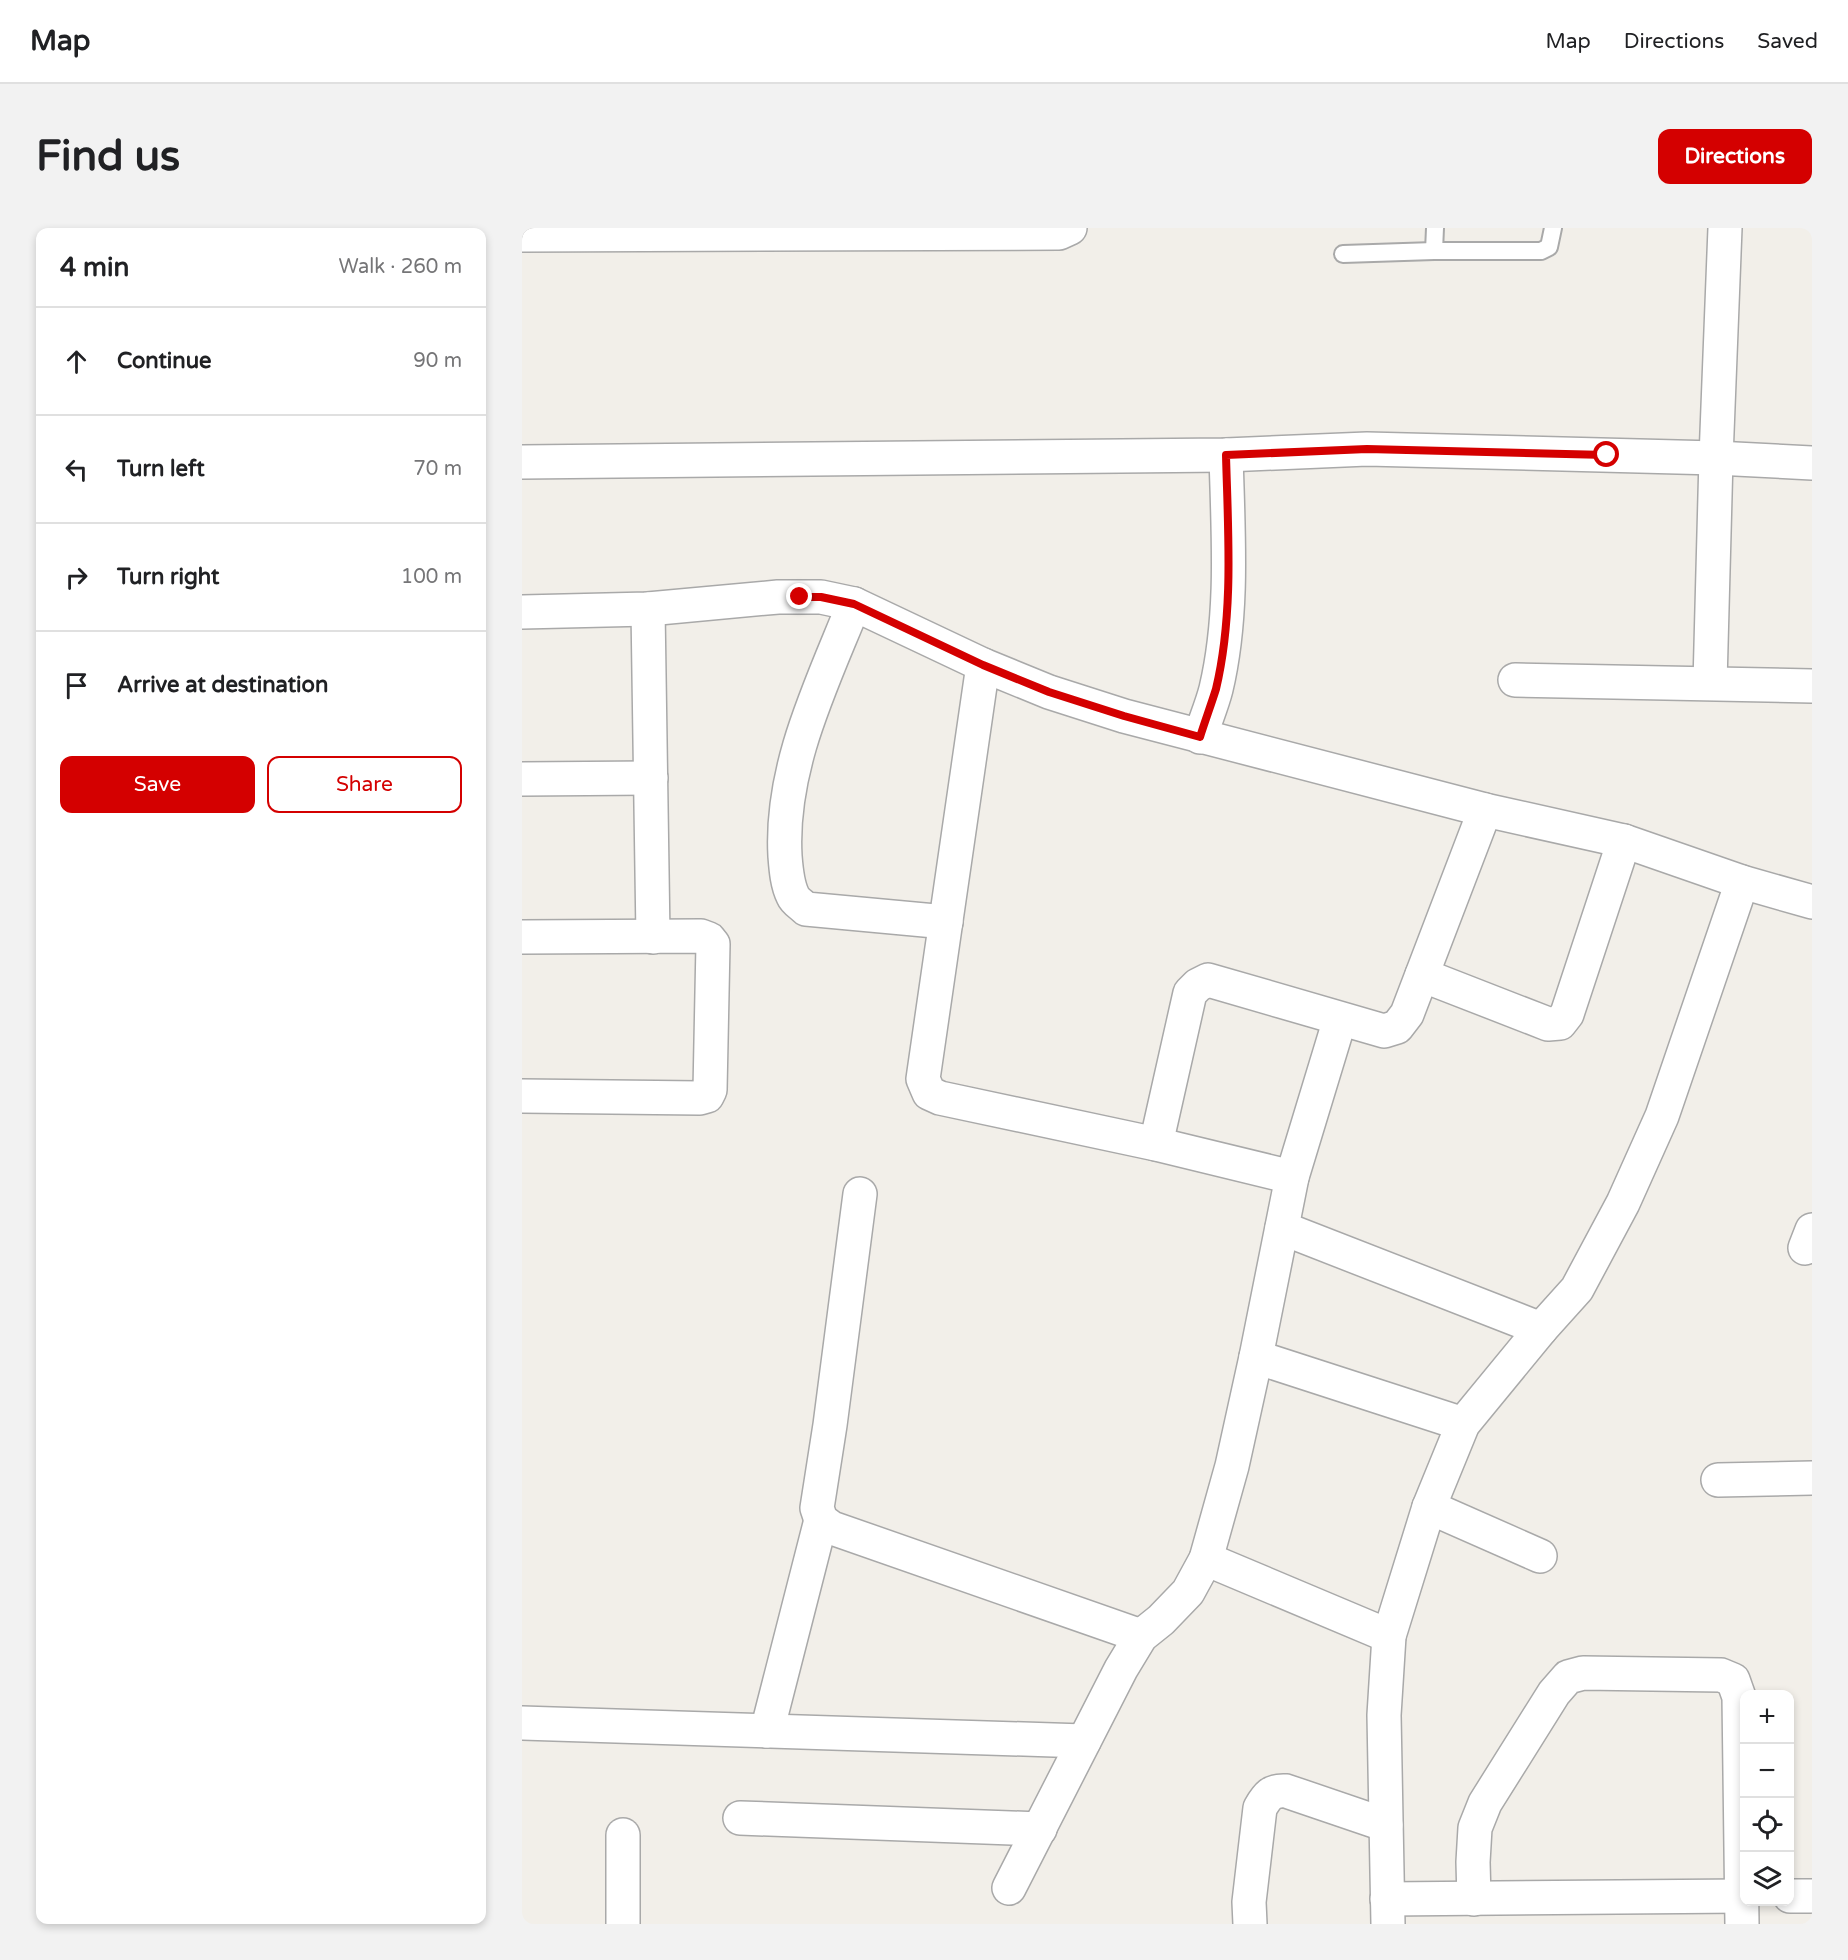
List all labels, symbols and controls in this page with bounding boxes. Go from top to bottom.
text: Map [30,24,90,58]
text: Map [1545,29,1591,54]
text: Directions [1624,29,1724,54]
text: Saved [1757,29,1818,54]
button: Directions [1658,129,1812,184]
text: Find us [36,131,180,182]
text: 4 min [60,252,129,283]
text: Walk · 260 m [339,255,462,279]
icon: ahead [60,345,93,378]
text: Continue [117,348,212,374]
text: 90 m [413,349,462,373]
route start [1593,441,1619,467]
icon: left [60,453,93,486]
text: Turn left [117,456,205,482]
text: 70 m [413,457,462,481]
icon: right [60,561,93,594]
text: Turn right [117,564,219,590]
text: 100 m [401,565,462,589]
route end [786,583,812,609]
icon: arrive [60,669,93,702]
text: Arrive at destination [117,672,328,698]
button: Save [60,756,255,813]
button: Share [267,756,462,813]
map controls [1740,1690,1794,1906]
button: + [1740,1690,1794,1744]
button: − [1740,1744,1794,1798]
button: locate [1740,1798,1794,1852]
button: layers [1740,1852,1794,1906]

